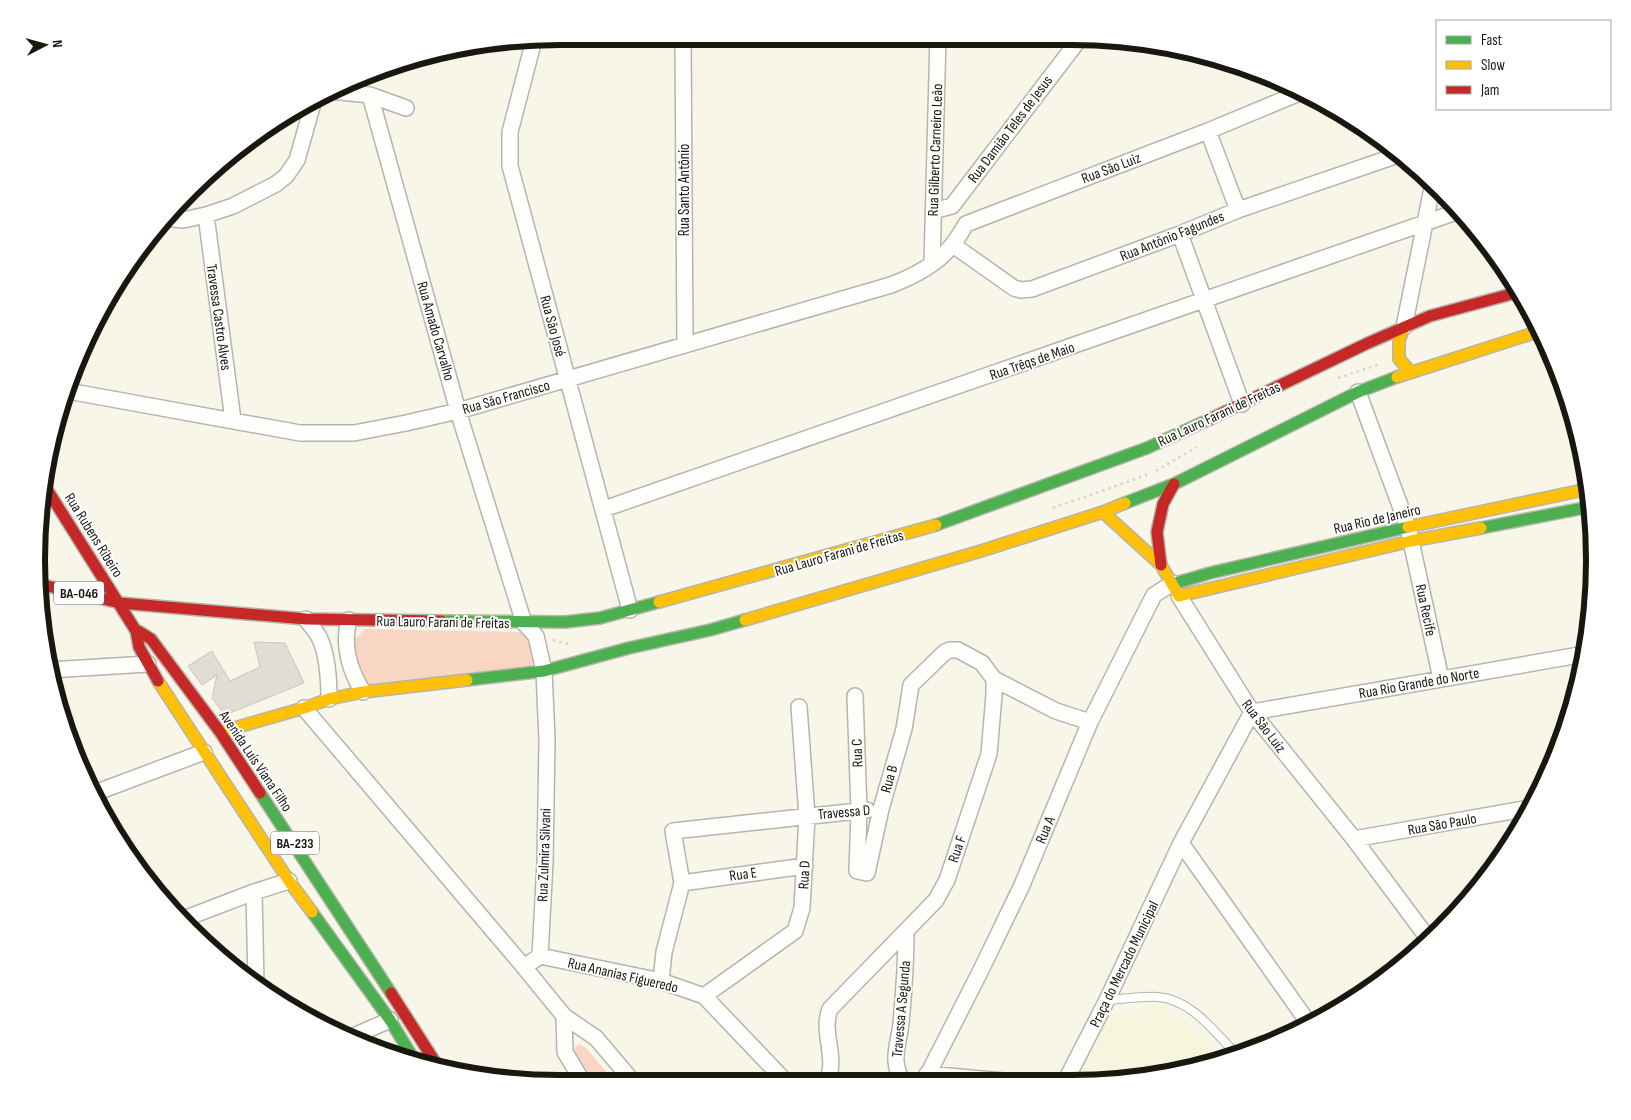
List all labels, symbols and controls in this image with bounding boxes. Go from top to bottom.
north arrow [20,20,70,70]
legend [1436,20,1611,110]
text: Fast [1481,31,1503,50]
text: N [49,39,66,48]
text: Slow [1481,56,1505,75]
street label: Rua Damião Teles de Jesus [964,72,1057,187]
text: Jam [1480,81,1499,100]
street label: Rua Gilberto Carneiro Leão [924,83,947,217]
street label: Rua Santo Antônio [675,144,694,236]
street label: Rua São Luiz [1079,148,1144,188]
street label: Rua Antônio Fagundes [1117,207,1227,266]
street label: Travessa Castro Alves [202,263,235,371]
street label: Rua Amado Carvalho [412,279,459,383]
street label: Rua São José [535,293,570,359]
street label: Rua Trêqs de Maio [987,338,1077,385]
street label: Rua São Francisco [460,376,552,419]
street label: Rua Lauro Farani de Freitas [1155,378,1284,451]
street label: Rua Rubens Ribeiro [60,489,127,581]
street label: Rua Rio de Janeiro [1332,500,1422,539]
street label: Rua Lauro Farani de Freitas [773,526,906,581]
road number: BA-046 [54,582,104,604]
street label: Rua Recife [1411,582,1440,638]
street label: Rua Lauro Farani de Freitas [376,612,510,633]
street label: Rua Rio Grande do Norte [1357,664,1481,703]
street label: Rua São Luiz [1237,696,1290,757]
street label: Avenida Luís Viana Filho [214,706,296,816]
street label: Rua C [848,738,867,768]
street label: Rua B [876,763,903,795]
street label: Travessa D [817,801,871,824]
street label: Rua Zulmira Silvani [533,808,556,902]
street label: Rua São Paulo [1406,809,1478,840]
street label: Rua A [1031,813,1060,847]
road number: BA-233 [271,831,319,854]
street label: Rua F [944,833,971,865]
street label: Rua D [794,860,815,890]
street label: Rua E [728,863,758,886]
street label: Praça do Mercado Municipal [1086,898,1163,1031]
street label: Rua Ananias Figueredo [566,954,680,997]
street label: Travessa A Segunda [888,960,915,1058]

